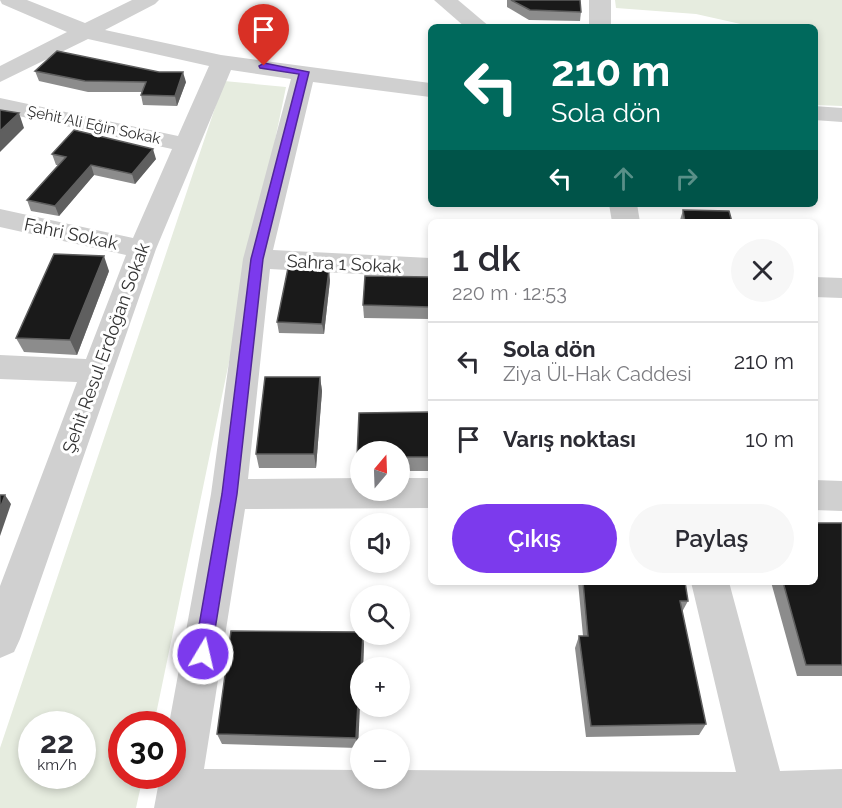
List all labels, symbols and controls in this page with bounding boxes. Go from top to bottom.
pin [238,4,289,66]
icon: arrive [247,13,280,46]
text: 210 m [551,47,670,96]
icon: left [452,48,530,126]
text: Sola dön [551,97,661,128]
street label: Şehit Ali Eğin Sokak [26,102,162,148]
icon: left [544,162,577,195]
icon: ahead [607,162,640,195]
icon: right [670,162,703,195]
street label: Fahri Sokak [22,213,120,254]
text: 1 dk [452,237,521,279]
street label: Şehit Resul Erdoğan Sokak [58,239,154,456]
button: close [731,239,794,302]
street label: Sahra 1 Sokak [286,250,402,277]
text: 220 m · 12:53 [452,281,567,305]
text: Sola dön [503,336,596,362]
icon: left [452,345,485,378]
text: 210 m [734,348,794,374]
text: Ziya Ül-Hak Caddesi [503,362,692,386]
icon: arrive [452,423,485,456]
text: Varış noktası [503,426,636,452]
text: 10 m [745,426,794,452]
north arrow [350,441,410,501]
map controls [350,441,410,789]
button: Çıkış [452,504,617,573]
button: Paylaş [629,504,794,573]
button: sound [350,513,410,573]
button: search [350,585,410,645]
position arrow [171,622,235,686]
button: + [350,657,410,717]
speed limit sign: 30 [108,711,186,789]
text: 22 [40,725,74,760]
button: − [350,729,410,789]
text: km/h [37,756,77,774]

